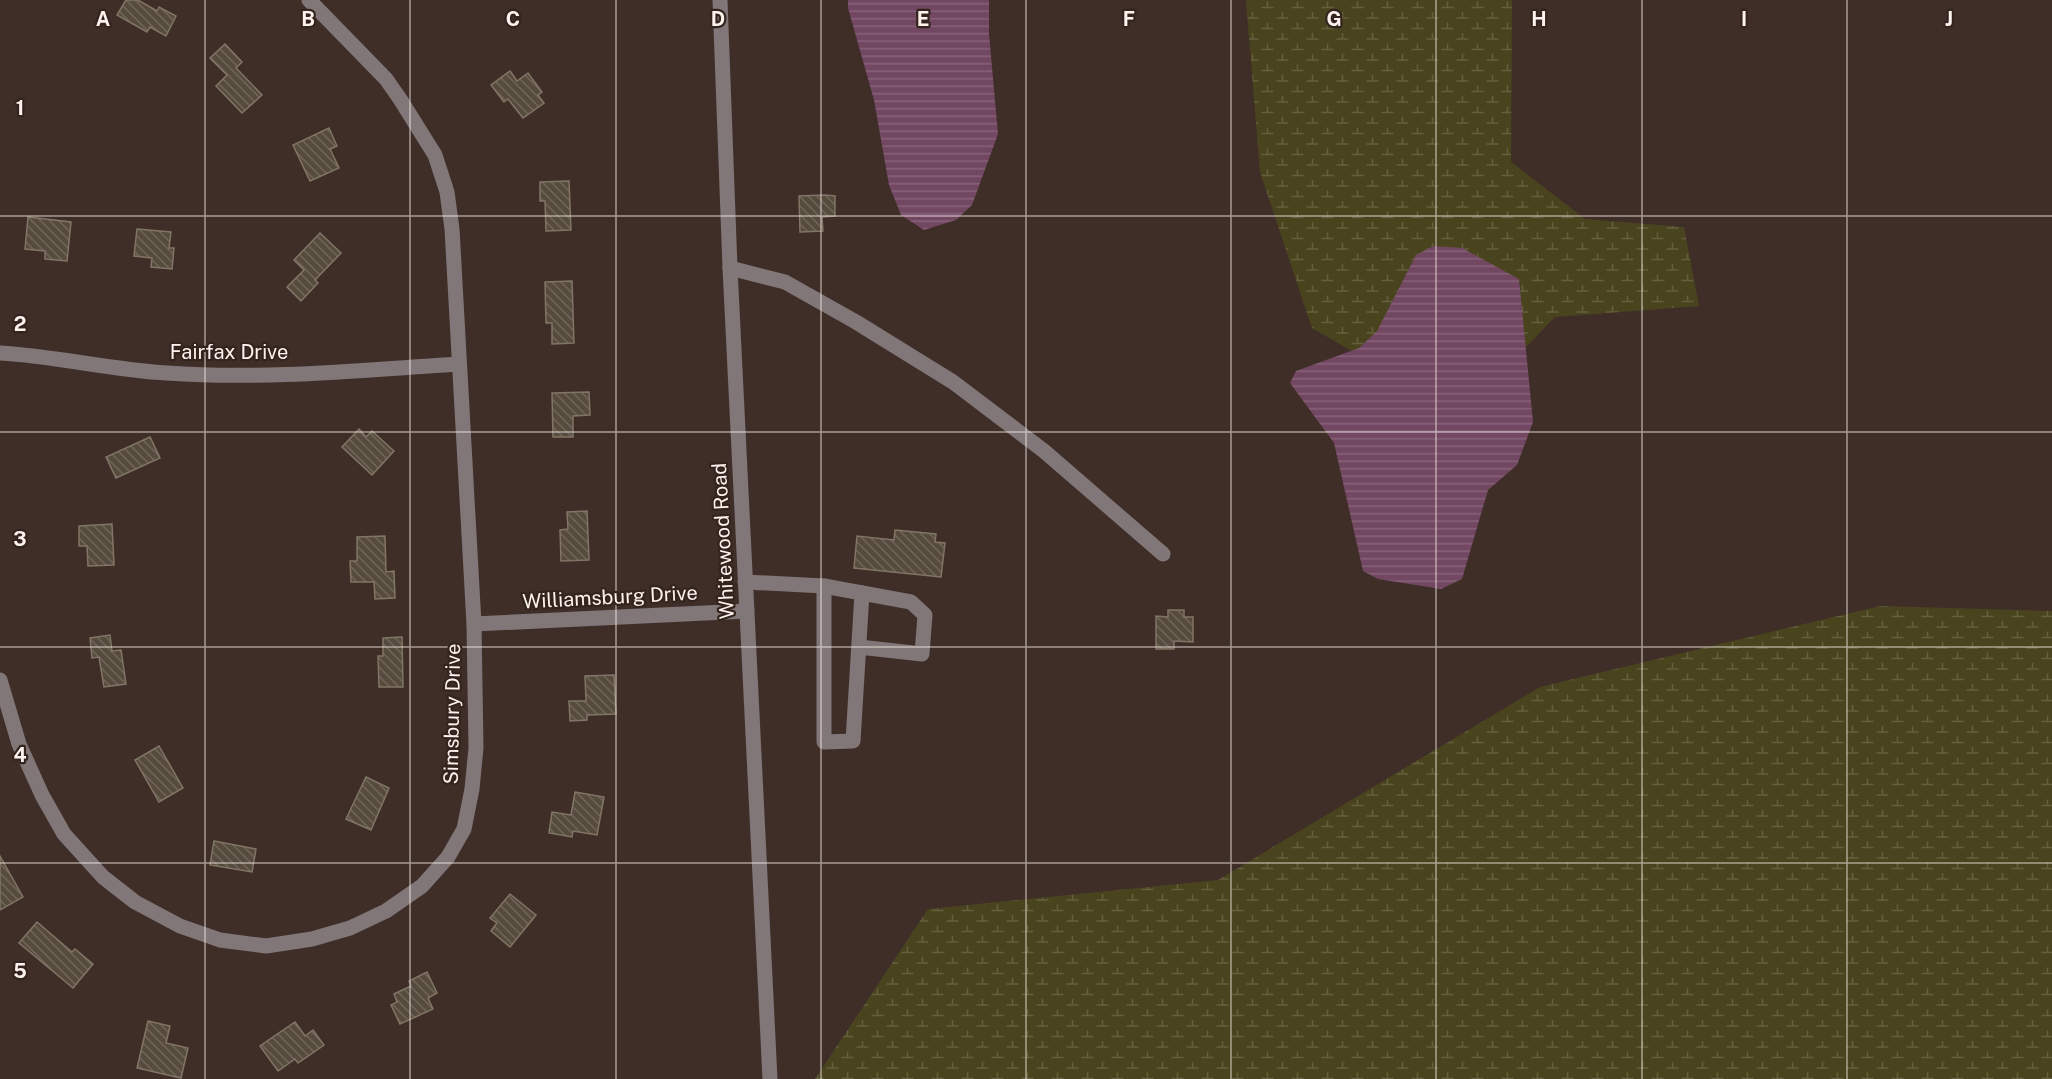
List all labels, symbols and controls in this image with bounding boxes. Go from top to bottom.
text: A [96,7,110,31]
text: B [301,7,315,31]
text: C [506,7,520,31]
text: D [711,7,725,31]
text: E [917,7,929,31]
text: F [1123,7,1135,31]
text: G [1326,7,1342,31]
text: H [1531,7,1547,31]
text: I [1741,7,1747,31]
text: J [1945,7,1953,31]
text: 1 [16,96,24,120]
text: 2 [14,312,26,336]
street label: Fairfax Drive [170,340,288,364]
street label: Whitewood Road [707,462,739,620]
text: 3 [13,527,27,551]
street label: Williamsburg Drive [522,580,698,614]
street label: Simsbury Drive [439,643,465,785]
text: 4 [13,743,27,767]
text: 5 [13,959,27,983]

